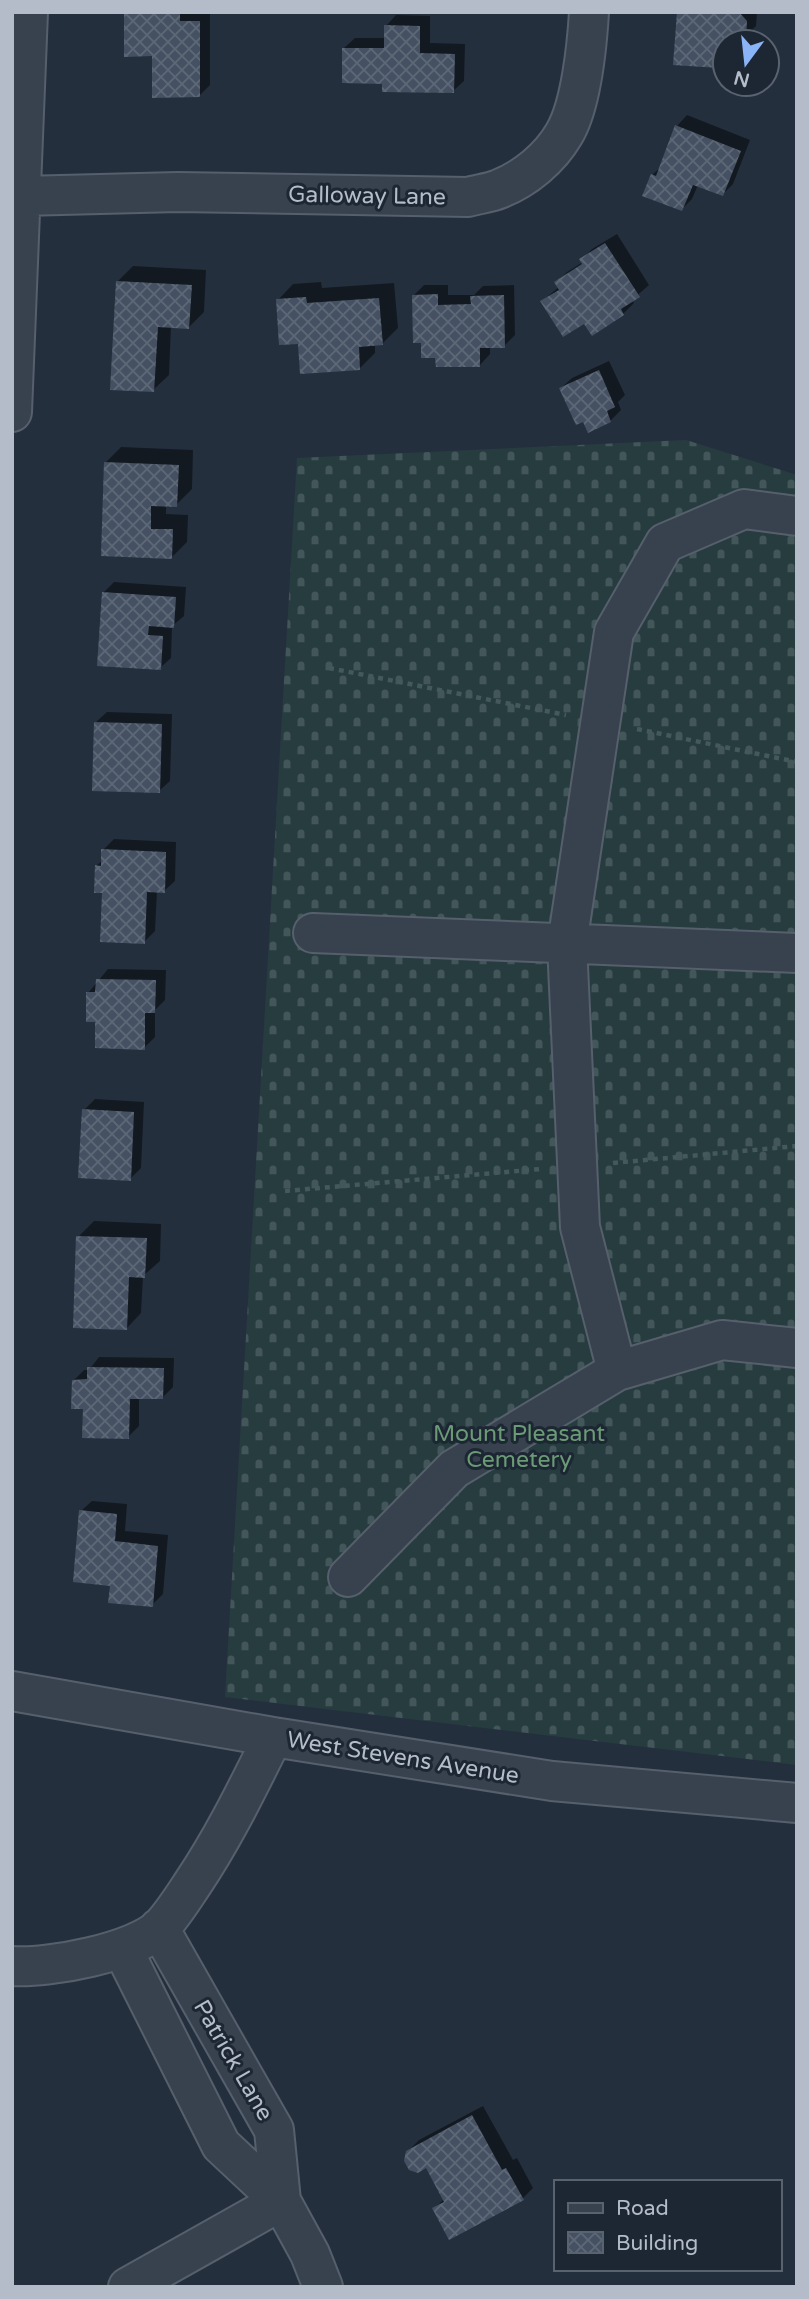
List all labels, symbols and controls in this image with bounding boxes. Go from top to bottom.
north arrow [711,28,781,98]
text: N [732,66,752,91]
street label: Galloway Lane [288,181,446,211]
park label: Mount Pleasant Cemetery [433,1420,605,1474]
street label: West Stevens Avenue [285,1726,521,1790]
street label: Patrick Lane [187,1995,279,2126]
legend [554,2180,781,2271]
text: Road [616,2196,669,2221]
text: Building [616,2231,698,2256]

